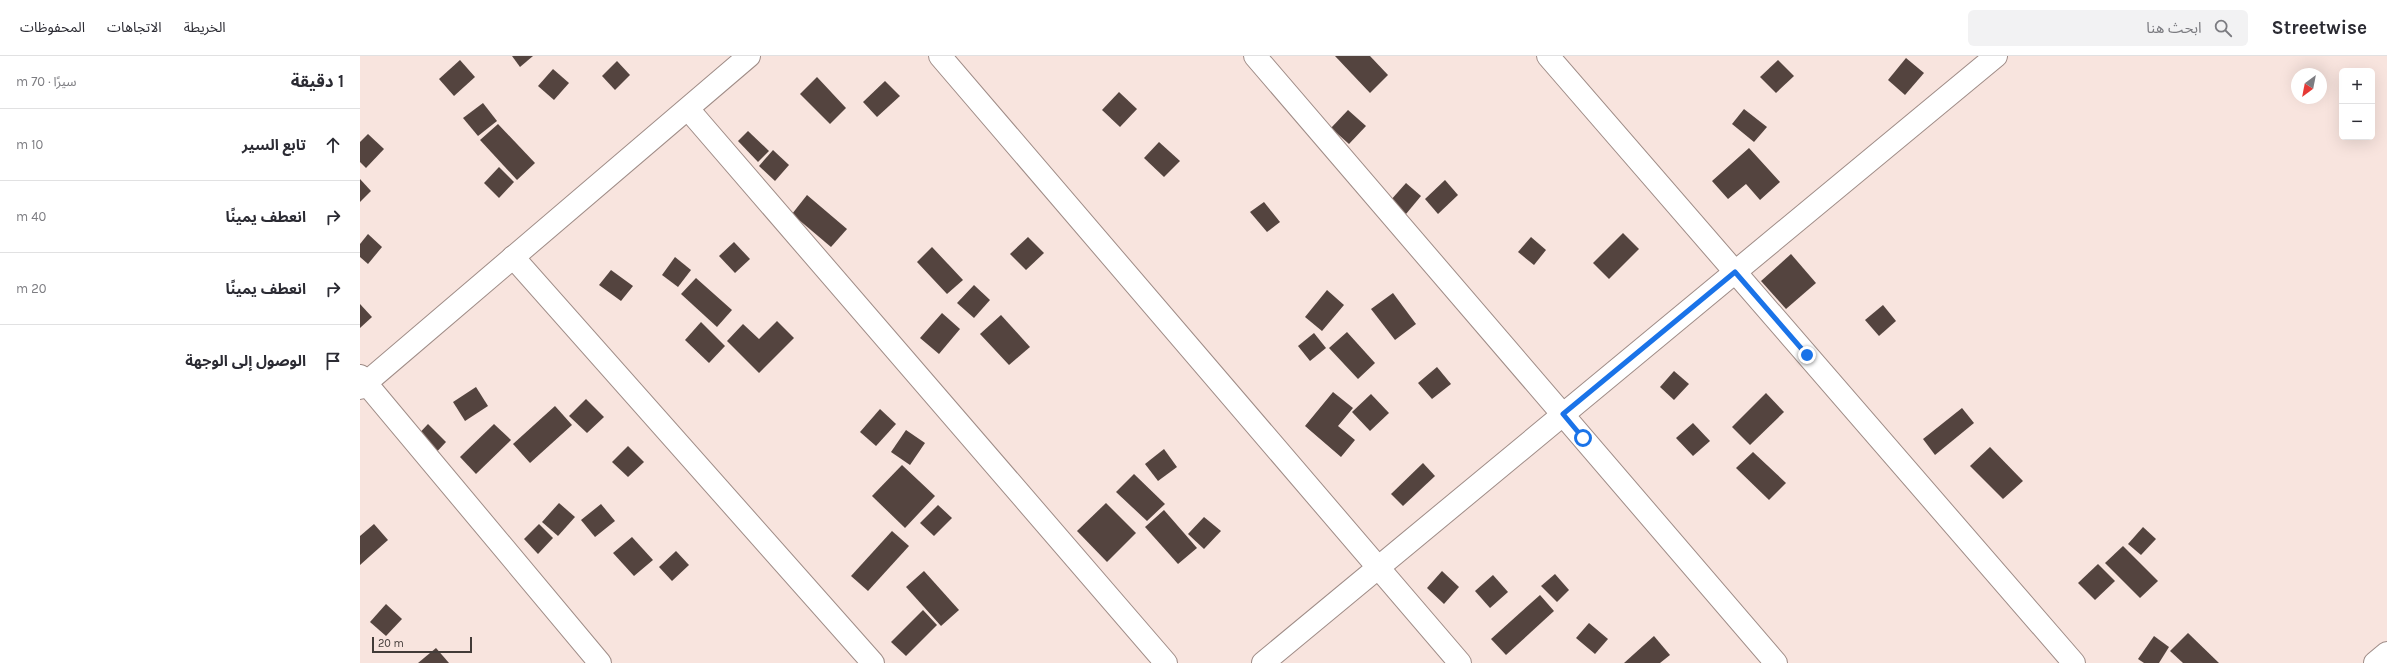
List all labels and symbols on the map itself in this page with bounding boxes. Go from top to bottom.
north arrow [2291,68,2327,104]
route end [1798,346,1816,364]
route start [1574,429,1592,447]
scale bar [372,635,472,654]

